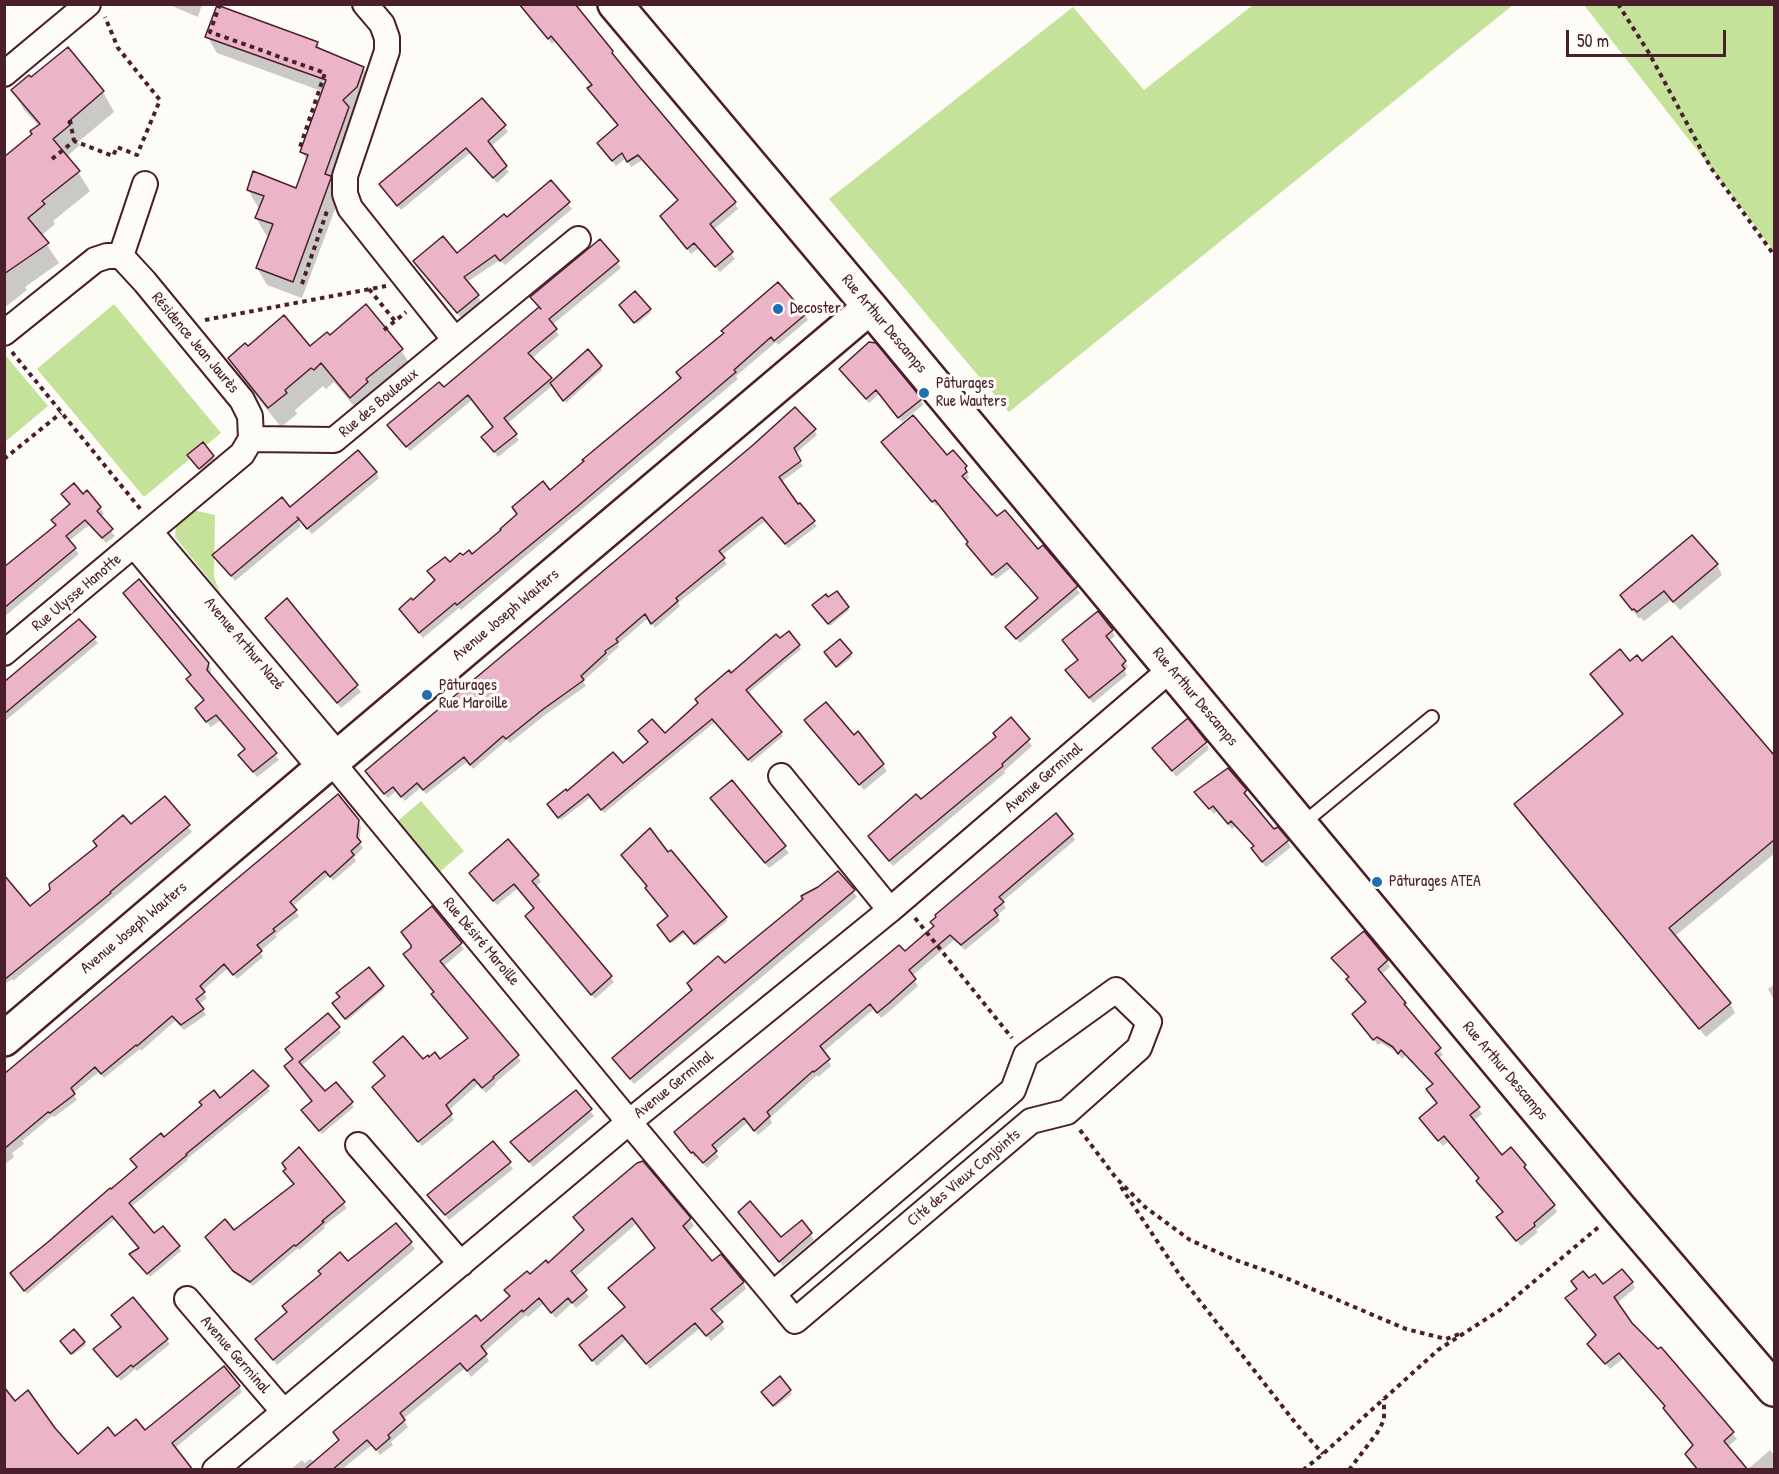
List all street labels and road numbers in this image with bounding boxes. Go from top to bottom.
street label: Rue Arthur Descamps [837,271,931,377]
street label: Résidence Jean Jaurès [147,288,243,398]
street label: Rue des Bouleaux [335,364,423,442]
street label: Rue Ulysse Hanotte [28,550,126,636]
street label: Avenue Joseph Wauters [449,565,563,665]
street label: Avenue Arthur Nazé [200,594,288,694]
street label: Rue Arthur Descamps [1148,644,1242,750]
street label: Avenue Germinal [1001,739,1087,817]
street label: Avenue Joseph Wauters [77,878,191,978]
street label: Rue Désiré Maroille [439,894,523,990]
street label: Rue Arthur Descamps [1458,1018,1552,1124]
street label: Avenue Germinal [630,1047,718,1123]
street label: Cité des Vieux Conjoints [904,1125,1024,1231]
street label: Avenue Germinal [196,1312,274,1398]

